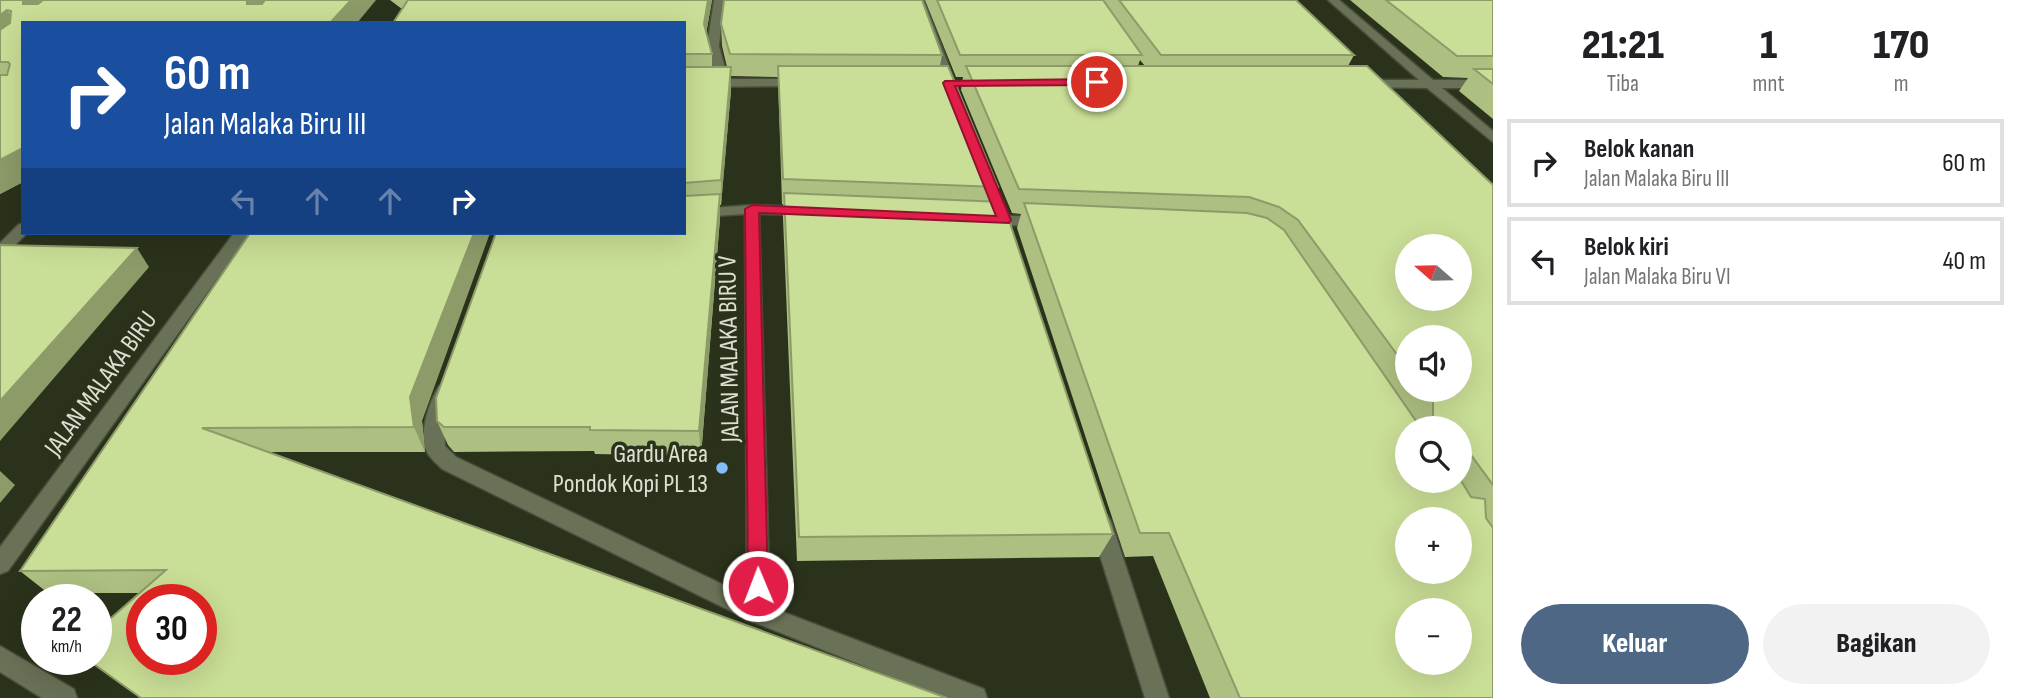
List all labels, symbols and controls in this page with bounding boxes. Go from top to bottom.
text: 21:21 [1582,20,1664,71]
text: 1 [1760,20,1777,71]
text: 170 [1873,20,1929,71]
text: 60 m [164,45,251,104]
icon: right [49,49,140,140]
pin [1067,52,1127,112]
icon: arrive [1078,63,1116,101]
text: Tiba [1607,70,1639,98]
text: mnt [1753,70,1784,98]
text: m [1894,70,1909,98]
text: Jalan Malaka Biru III [164,105,366,144]
text: Belok kanan [1584,134,1694,165]
icon: right [1525,144,1563,182]
text: 60 m [1942,148,1986,179]
text: Jalan Malaka Biru III [1584,165,1729,193]
icon: left [225,182,263,220]
icon: ahead [298,182,336,220]
icon: ahead [371,182,409,220]
icon: right [444,182,482,220]
text: Belok kiri [1584,232,1669,263]
north arrow [1395,234,1472,312]
map controls [1395,234,1472,675]
icon: left [1525,242,1563,280]
text: 40 m [1943,246,1986,277]
street label: JALAN MALAKA BIRU V [712,255,747,444]
text: Jalan Malaka Biru VI [1584,263,1731,291]
street label: JALAN MALAKA BIRU [38,306,164,463]
button: sound [1395,325,1472,402]
button: search [1395,416,1472,493]
place label: Gardu Area Pondok Kopi PL 13 [553,439,708,500]
marker: Gardu Area Pondok Kopi PL 13 [714,460,730,476]
button: + [1395,507,1472,584]
position arrow [721,549,795,623]
speed limit sign: 30 [126,584,217,675]
button: − [1395,598,1472,675]
text: 22 [51,599,82,642]
button: Keluar [1521,604,1749,684]
button: Bagikan [1763,604,1990,684]
text: km/h [51,636,82,657]

